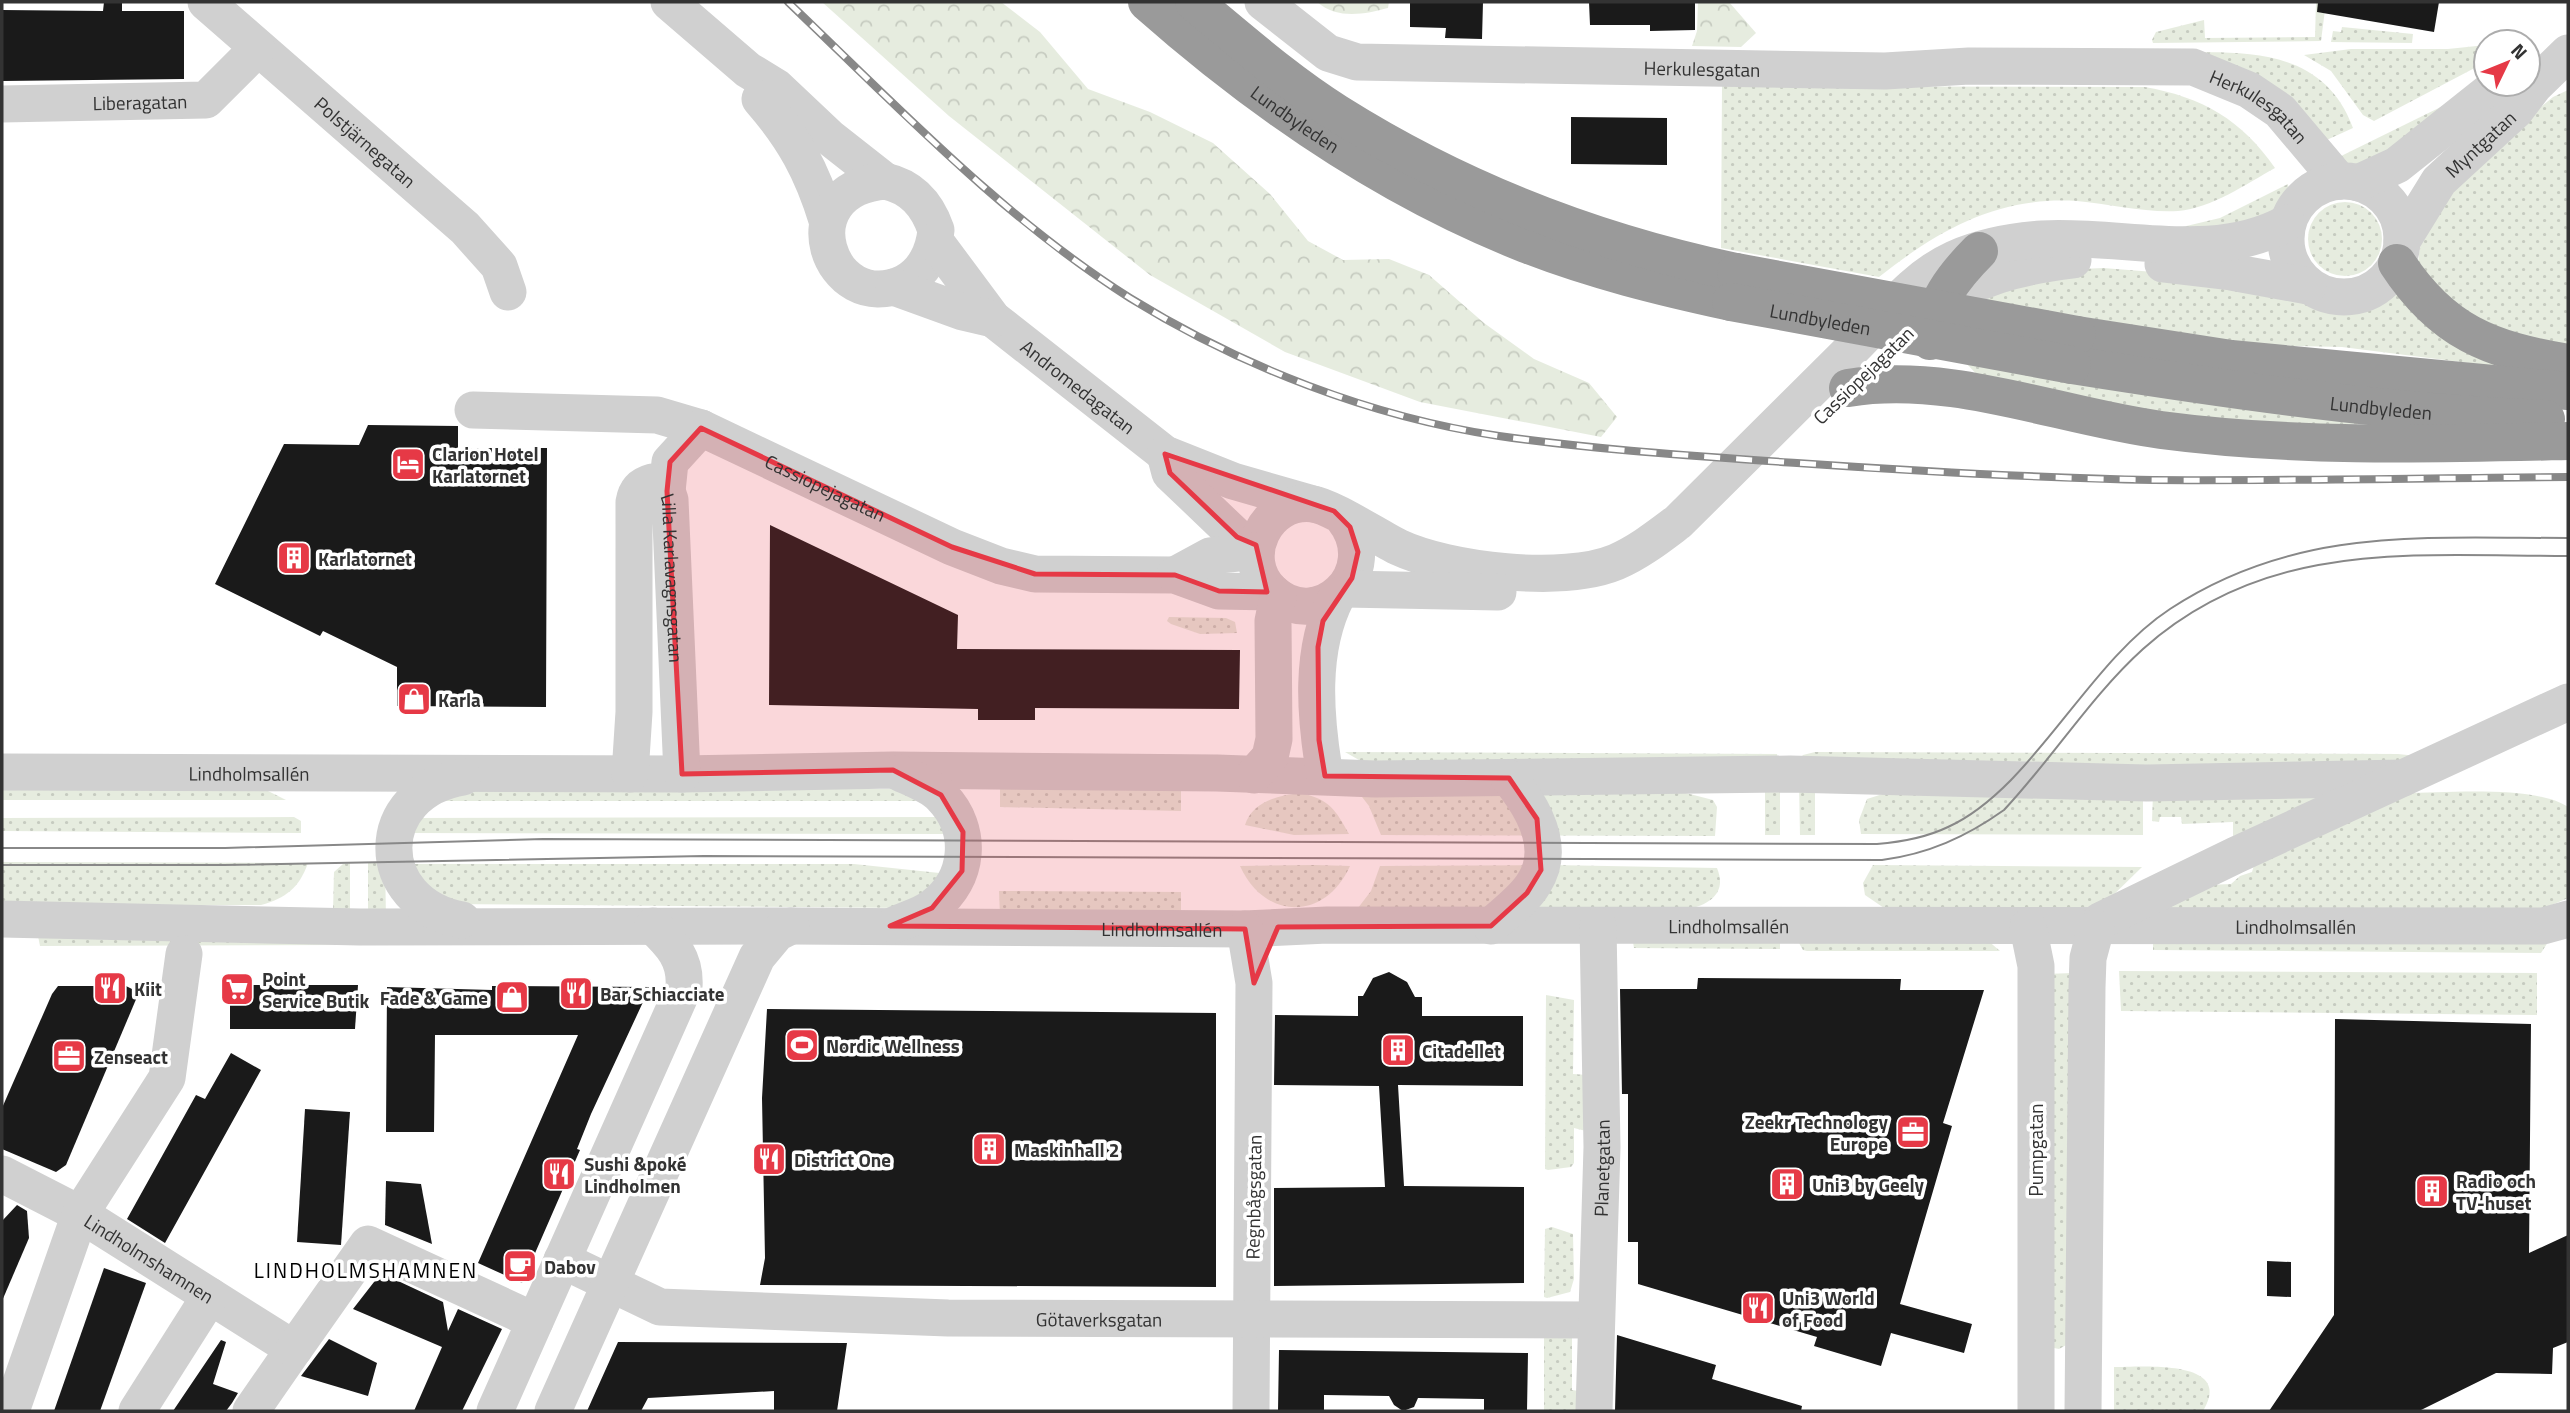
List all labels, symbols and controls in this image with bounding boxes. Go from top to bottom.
north arrow [2472,28,2542,98]
text: N [2505,36,2535,66]
street label: Herkulesgatan [1643,52,1761,83]
street label: Herkulesgatan [2206,61,2316,149]
street label: Lundbyleden [1245,77,1346,159]
street label: Liberagatan [92,86,188,117]
street label: Polstjärnegatan [308,89,423,194]
street label: Myntgatan [2438,103,2522,184]
street label: Lundbyleden [1768,295,1873,342]
street label: Cassiopejagatan [1806,319,1920,431]
street label: Andromedagatan [1015,332,1142,440]
street label: Lundbyleden [2329,387,2433,426]
place label: Clarion Hotel Karlatornet [432,439,539,490]
hotel icon: Clarion Hotel Karlatornet [389,445,427,483]
street label: Cassiopejagatan [760,446,891,528]
street label: Lilla Karlavagnsgatan [654,489,692,663]
building icon: Karlatornet [275,539,313,577]
place label: Karlatornet [318,544,412,573]
shop icon: Karla [395,680,433,718]
place label: Karla [438,685,481,714]
street label: Lindholmsallén [188,758,310,787]
street label: Lindholmsallén [1668,911,1789,940]
street label: Lindholmsallén [2235,911,2356,940]
street label: Lindholmsallén [1101,914,1223,943]
place label: Point Service Butik [262,964,370,1015]
restaurant icon: Kiit [91,969,129,1007]
supermarket icon: Point Service Butik [218,970,256,1008]
place label: Kiit [134,974,162,1003]
restaurant icon: Bar Schiacciate [557,974,595,1012]
shop icon: Fade & Game [493,978,531,1016]
place label: Bar Schiacciate [600,979,725,1008]
place label: Fade & Game [380,983,488,1012]
sports icon: Nordic Wellness [783,1026,821,1064]
place label: Nordic Wellness [826,1031,960,1060]
building icon: Citadellet [1379,1031,1417,1069]
place label: Citadellet [1422,1036,1501,1065]
office icon: Zenseact [50,1037,88,1075]
place label: Zenseact [94,1042,168,1071]
street label: Pumpgatan [2021,1104,2050,1196]
place label: Zeekr Technology Europe [1745,1107,1888,1158]
office icon: Zeekr Technology Europe [1894,1113,1932,1151]
street label: Planetgatan [1585,1119,1617,1217]
building icon: Maskinhall 2 [970,1130,1008,1168]
street label: Regnbågsgatan [1237,1134,1269,1260]
place label: Maskinhall 2 [1014,1135,1119,1164]
restaurant icon: District One [750,1140,788,1178]
place label: District One [794,1145,891,1174]
place label: Sushi &poké Lindholmen [584,1149,687,1200]
restaurant icon: Sushi &poké Lindholmen [540,1155,578,1193]
building icon: Uni3 by Geely [1768,1165,1806,1203]
place label: Radio och TV-huset [2456,1166,2536,1217]
place label: Uni3 by Geely [1812,1170,1925,1199]
building icon: Radio och TV-huset [2413,1172,2451,1210]
street label: Lindholmshamnen [79,1206,220,1310]
cafe icon: Dabov [501,1247,539,1285]
place label: Dabov [544,1252,596,1281]
district label: LINDHOLMSHAMNEN [254,1254,478,1286]
place label: Uni3 World of Food [1782,1283,1875,1334]
restaurant icon: Uni3 World of Food [1739,1289,1777,1327]
street label: Götaverksgatan [1036,1304,1162,1333]

